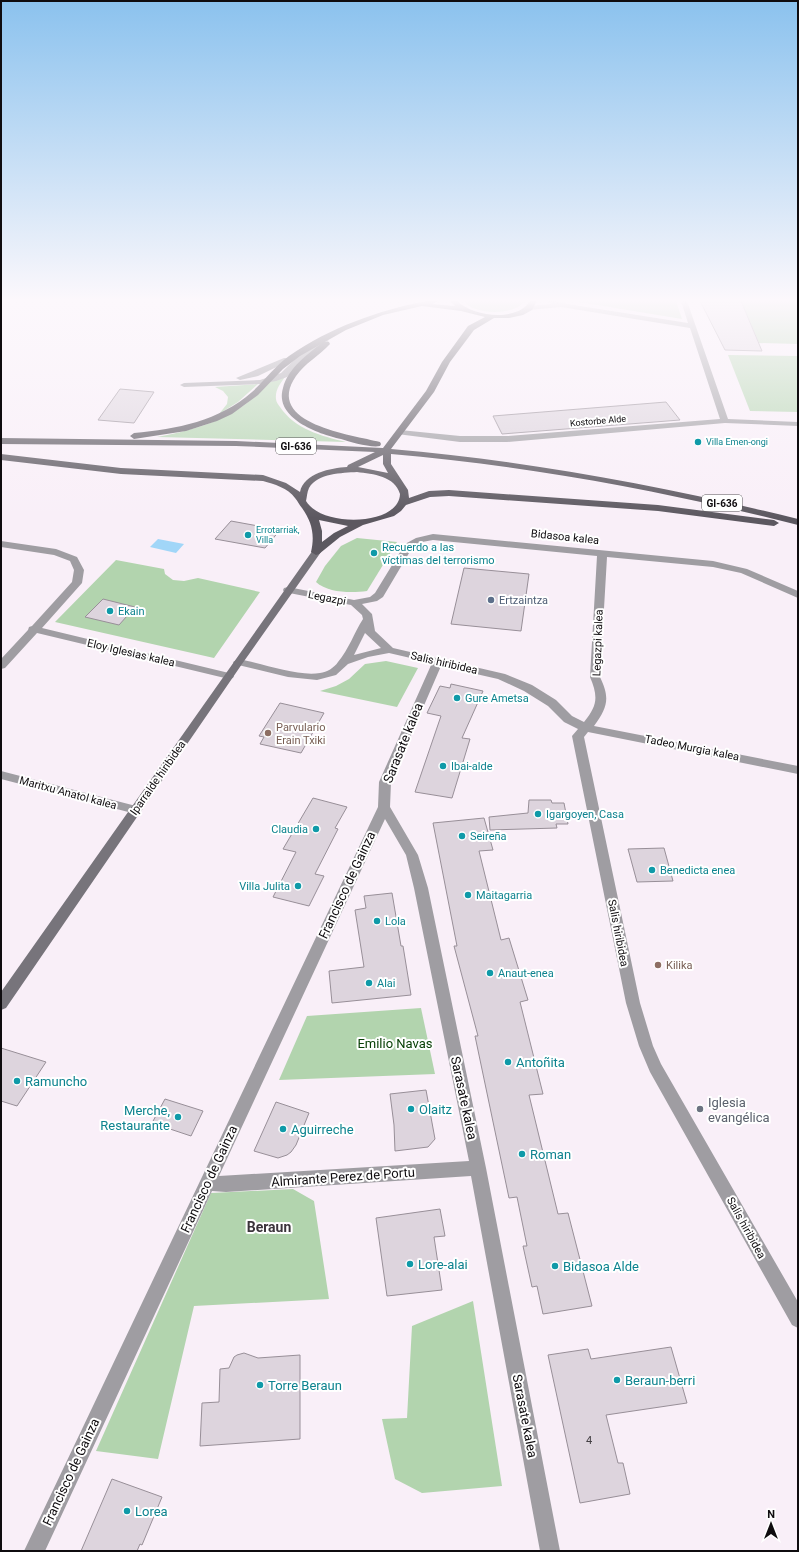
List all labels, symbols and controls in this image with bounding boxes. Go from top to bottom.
street label: Kostorbe Alde [570,414,627,428]
marker: Villa Emen-ongi [693,437,703,447]
place label: Villa Emen-ongi [706,437,768,447]
road number: GI-636 [276,438,316,454]
road number: GI-636 [702,495,742,511]
place label: Errotarriak, Villa [256,525,300,545]
street label: Bidasoa kalea [530,527,600,547]
marker: Errotarriak, Villa [243,530,253,540]
place label: Recuerdo a las víctimas del terrorismo [382,541,495,567]
marker: Recuerdo a las víctimas del terrorismo [369,548,379,558]
street label: Legazpi [307,588,347,608]
place label: Ertzaintza [499,594,548,607]
marker: Ertzaintza [486,595,496,605]
place label: Ekain [118,605,145,618]
marker: Ekain [105,606,115,616]
street label: Legazpi kalea [590,609,606,677]
street label: Eloy Iglesias kalea [86,637,176,669]
street label: Salis hiribidea [409,649,479,677]
place label: Gure Ametsa [465,692,529,705]
marker: Gure Ametsa [452,693,462,703]
street label: Sarasate kalea [380,701,426,785]
place label: Parvulario Erain Txiki [276,721,326,747]
marker: Parvulario Erain Txiki [263,728,273,738]
street label: Tadeo Murgia kalea [644,732,740,764]
street label: Iparralde hiribidea [127,738,189,818]
place label: Ibai-alde [451,760,493,773]
marker: Ibai-alde [438,761,448,771]
street label: Maritxu Anatol kalea [18,774,118,812]
place label: Igargoyen, Casa [546,808,624,821]
marker: Igargoyen, Casa [533,809,543,819]
place label: Claudia [271,823,308,836]
marker: Claudia [311,824,321,834]
street label: Francisco de Gainza [316,829,378,941]
place label: Seireña [470,830,507,843]
marker: Seireña [457,831,467,841]
place label: Benedicta enea [660,864,735,877]
marker: Benedicta enea [647,865,657,875]
place label: Villa Julita [239,880,290,893]
marker: Villa Julita [293,881,303,891]
place label: Maitagarria [476,889,532,902]
marker: Maitagarria [463,890,473,900]
street label: Salis hiribidea [605,898,631,968]
place label: Lola [385,915,406,928]
marker: Lola [372,916,382,926]
place label: Kilika [666,959,693,972]
marker: Kilika [653,960,663,970]
place label: Anaut-enea [498,967,554,980]
marker: Anaut-enea [485,968,495,978]
place label: Alai [377,977,396,990]
marker: Alai [364,978,374,988]
park label: Emilio Navas [357,1036,433,1051]
street label: Sarasate kalea [448,1055,480,1141]
place label: Antoñita [516,1055,565,1070]
marker: Antoñita [503,1057,513,1067]
place label: Ramuncho [25,1074,87,1089]
marker: Ramuncho [12,1076,22,1086]
place label: Iglesia evangélica [708,1095,770,1125]
place label: Olaitz [419,1102,453,1117]
place label: Merche, Restaurante [100,1103,170,1133]
marker: Olaitz [406,1104,416,1114]
marker: Iglesia evangélica [695,1104,705,1114]
marker: Merche, Restaurante [173,1112,183,1122]
place label: Aguirreche [291,1122,354,1137]
street label: Francisco de Gainza [178,1123,240,1235]
marker: Aguirreche [278,1124,288,1134]
place label: Roman [530,1147,571,1162]
marker: Roman [517,1149,527,1159]
street label: Almirante Perez de Portu [271,1164,415,1190]
street label: Salis hiribidea [724,1195,768,1261]
district label: Beraun [247,1219,291,1235]
place label: Lore-alai [418,1257,468,1272]
marker: Lore-alai [405,1259,415,1269]
place label: Bidasoa Alde [563,1259,639,1274]
marker: Bidasoa Alde [550,1261,560,1271]
street label: Sarasate kalea [510,1373,540,1459]
place label: Beraun-berri [625,1373,695,1388]
marker: Beraun-berri [612,1375,622,1385]
place label: Torre Beraun [268,1378,342,1393]
marker: Torre Beraun [255,1380,265,1390]
street label: Francisco de Gainza [40,1416,102,1528]
house number: 4 [586,1434,592,1447]
place label: Lorea [135,1504,168,1519]
north arrow [751,1504,791,1544]
marker: Lorea [122,1506,132,1516]
text: N [767,1508,775,1521]

